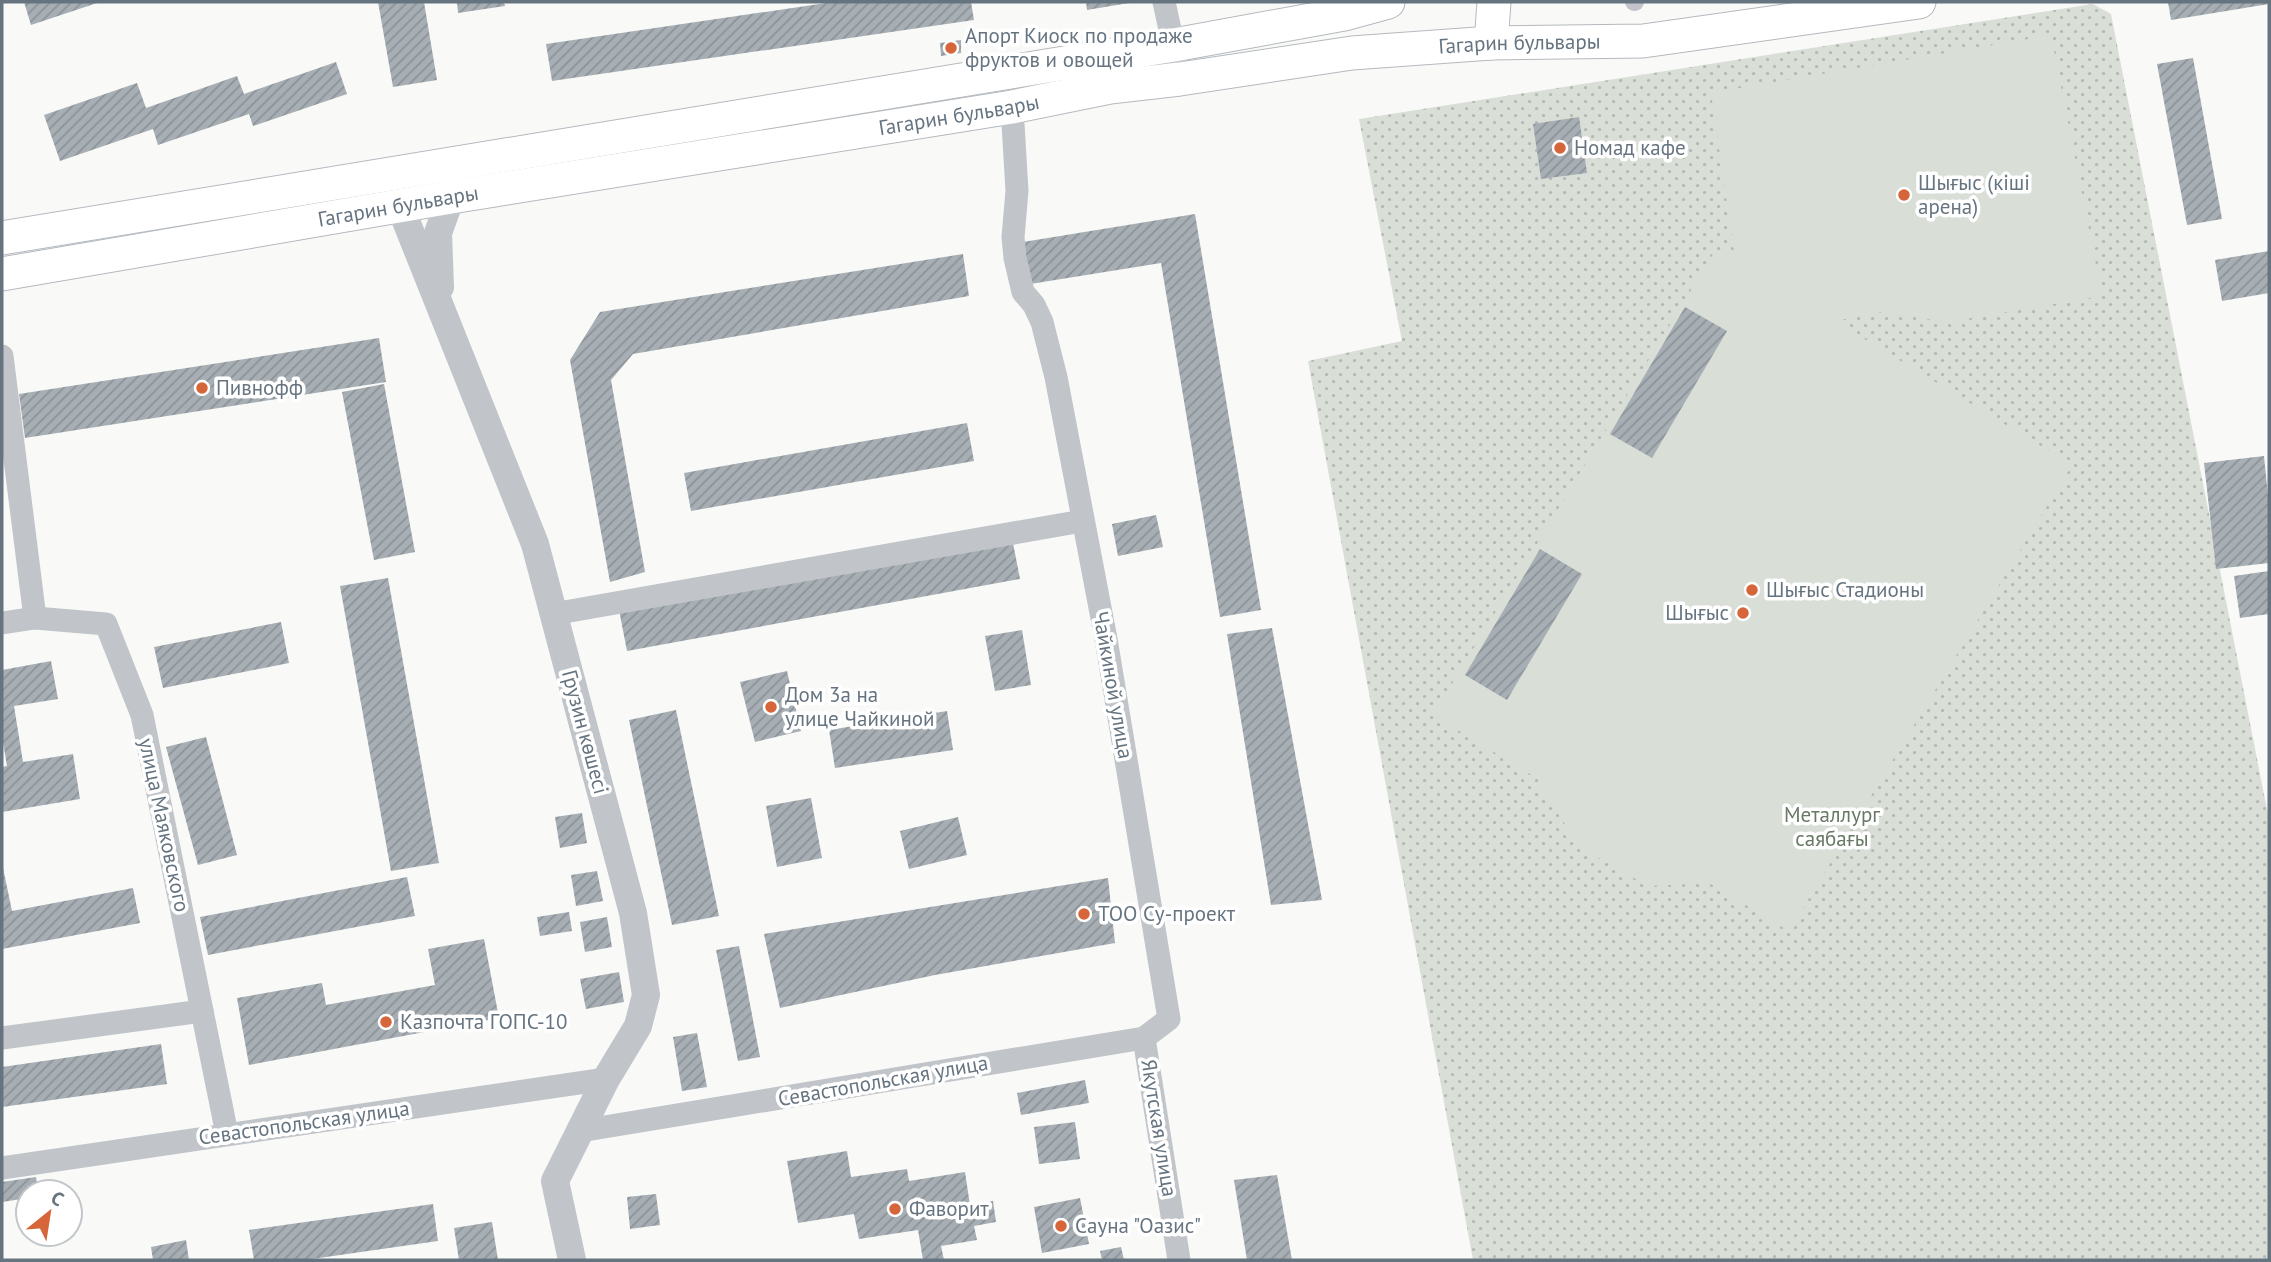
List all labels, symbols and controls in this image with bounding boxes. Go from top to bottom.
place label: Апорт Киоск по продаже фруктов и овощей [965,22,1193,73]
street label: Гагарин бульвары [1437,28,1601,60]
marker: Апорт Киоск по продаже фруктов и овощей [943,40,959,56]
street label: Гагарин бульвары [877,88,1042,141]
place label: Номад кафе [1574,134,1686,161]
marker: Номад кафе [1552,140,1568,156]
place label: Шығыс (кіші арена) [1918,169,2030,220]
street label: Гагарин бульвары [316,179,480,233]
marker: Шығыс (кіші арена) [1896,187,1912,203]
place label: Пивнофф [216,374,303,401]
marker: Пивнофф [194,380,210,396]
place label: Шығыс Стадионы [1766,576,1924,603]
marker: Шығыс Стадионы [1744,582,1760,598]
place label: Шығыс [1665,599,1729,626]
marker: Шығыс [1735,605,1751,621]
street label: Чайкиной улица [1087,609,1140,761]
street label: Грузин көшесі [556,667,615,797]
place label: Дом 3а на улице Чайкиной [785,681,934,732]
marker: Дом 3а на улице Чайкиной [763,699,779,715]
street label: улица Маяковского [133,736,196,914]
park label: Металлург саябағы [1784,801,1880,852]
place label: ТОО Су-проект [1098,900,1236,927]
marker: ТОО Су-проект [1076,906,1092,922]
place label: Казпочта ГОПС-10 [400,1008,567,1035]
marker: Казпочта ГОПС-10 [378,1014,394,1030]
street label: Севастопольская улица [776,1049,990,1112]
street label: Якутская улица [1135,1057,1184,1199]
street label: Севастопольская улица [197,1094,411,1151]
north arrow [14,1178,84,1248]
text: С [47,1185,68,1212]
place label: Фаворит [909,1195,989,1222]
marker: Фаворит [887,1201,903,1217]
place label: Сауна "Оазис" [1075,1212,1201,1239]
marker: Сауна "Оазис" [1053,1218,1069,1234]

